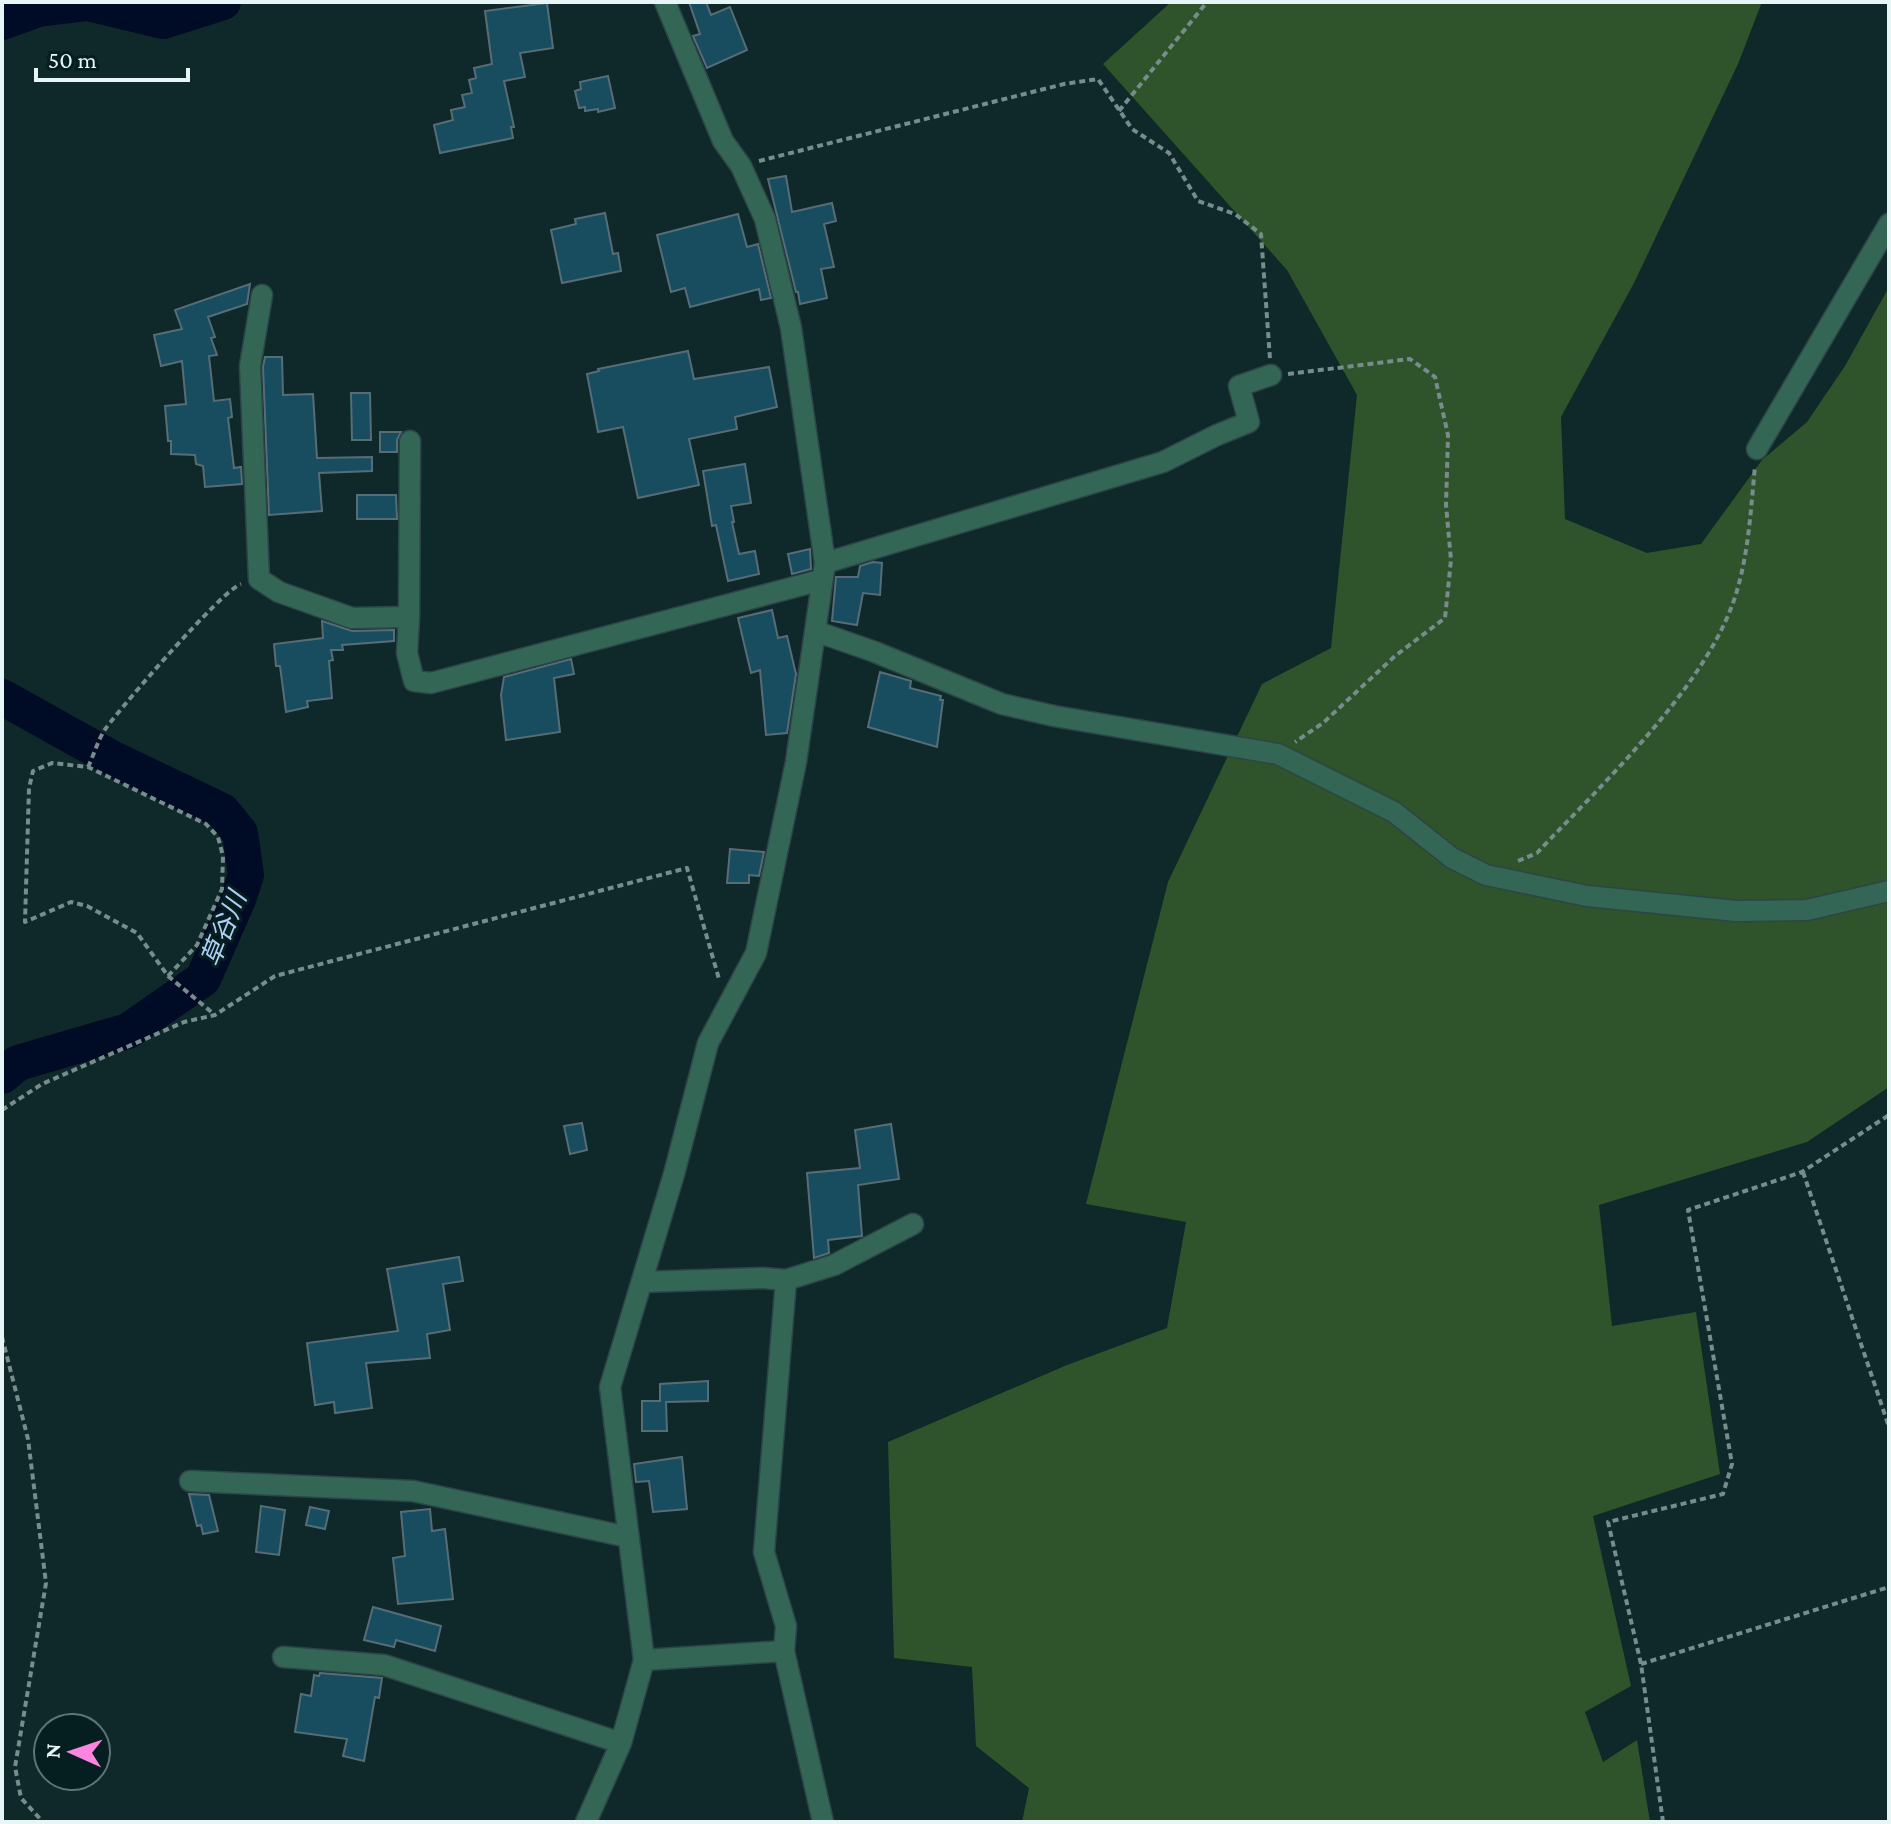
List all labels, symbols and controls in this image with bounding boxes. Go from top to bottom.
scale bar [36,32,188,82]
text: 50 m [48,46,97,73]
water label: 草谷川 [196,885,253,971]
north arrow [32,1712,112,1792]
text: N [40,1743,65,1759]

